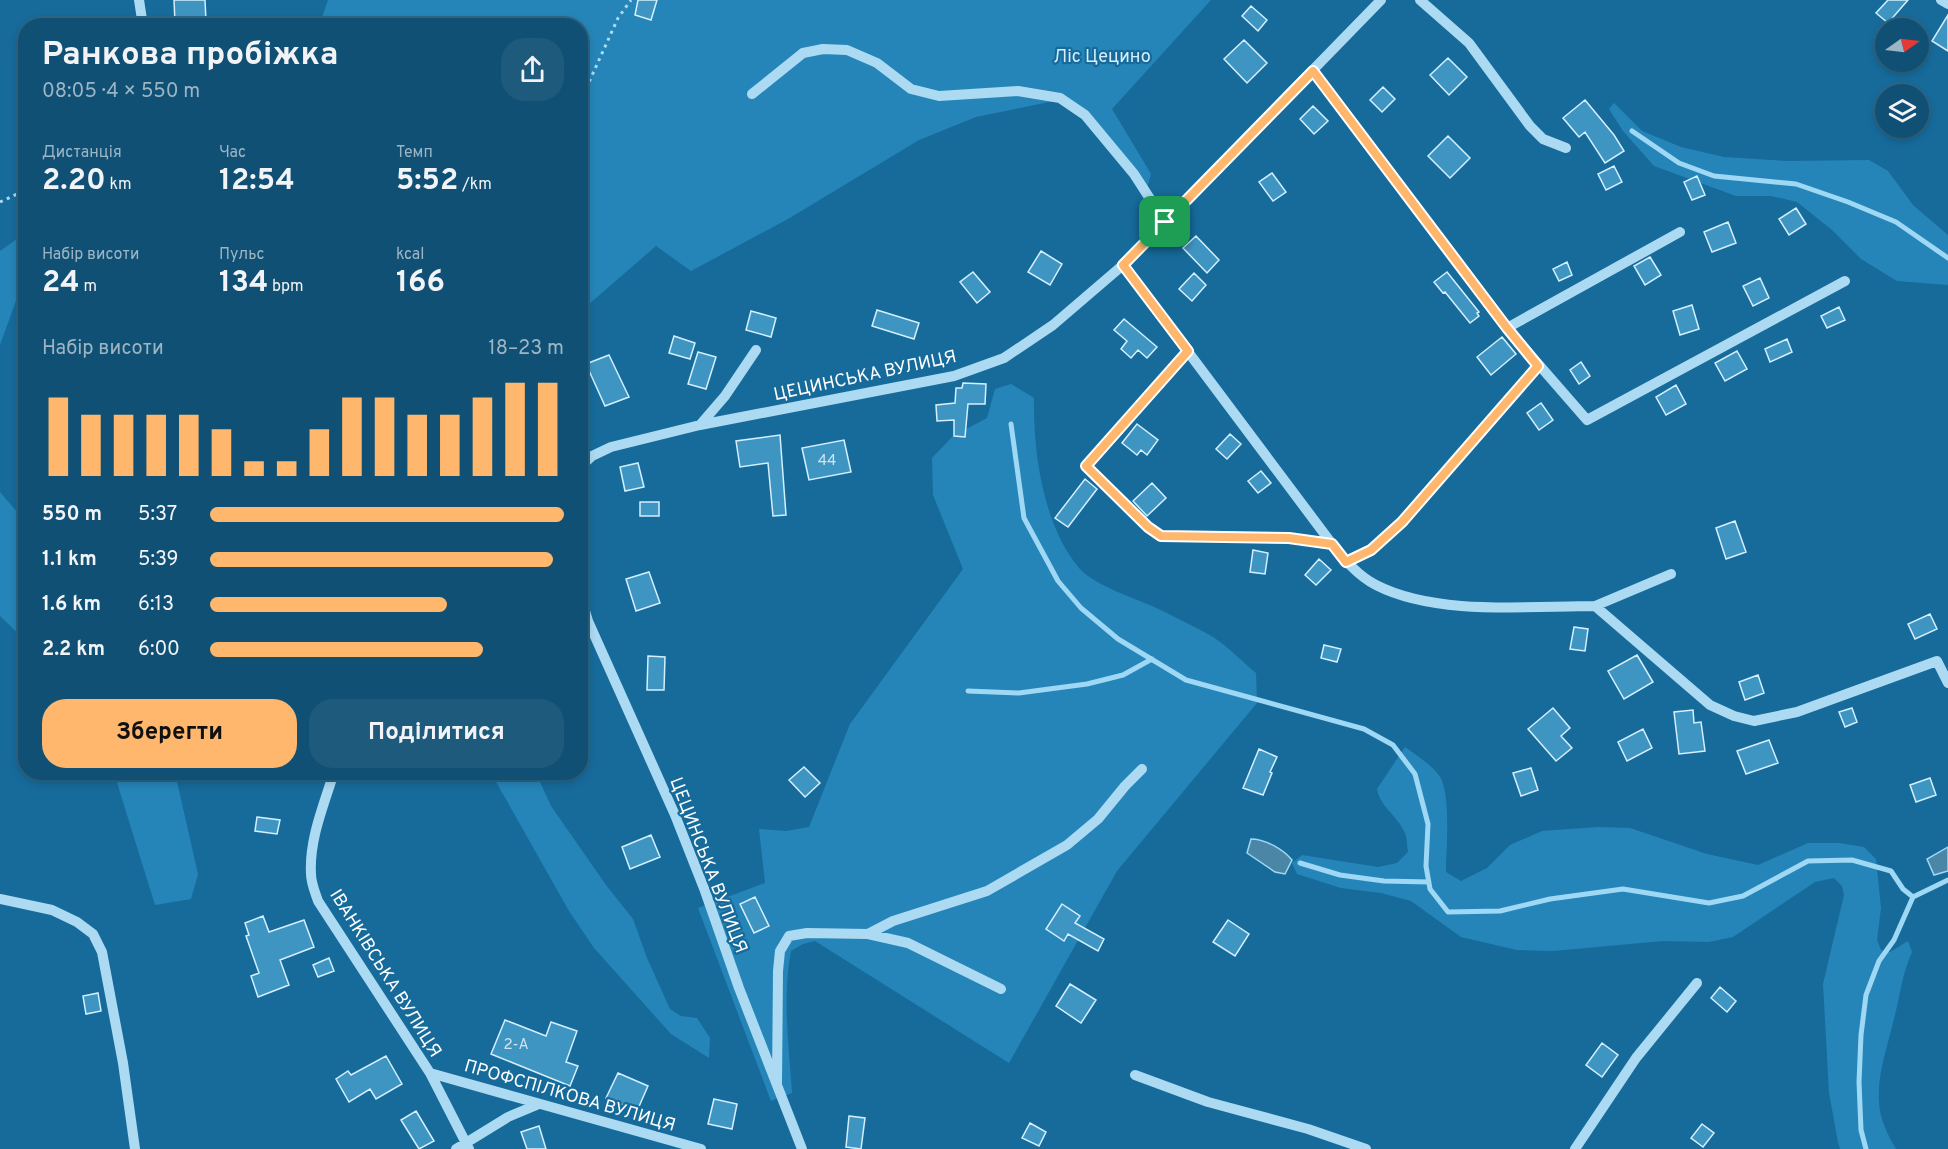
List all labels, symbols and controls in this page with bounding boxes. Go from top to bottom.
north arrow [1875,18,1929,72]
map controls [1875,18,1929,138]
text: Ранкова пробіжка [42,35,338,77]
button: share [501,38,564,101]
park label: Ліс Цецино [1053,46,1151,69]
text: 08:05 · 4 × 550 m [42,79,200,105]
button: layers [1875,84,1929,138]
text: Дистанція [42,143,122,163]
text: Час [219,143,246,163]
text: Темп [396,143,433,163]
text: 2.20 [42,163,106,200]
text: 12:54 [219,163,295,200]
text: 5:52 [396,163,458,200]
text: km [106,175,132,195]
text: /km [458,175,492,195]
pin [1139,196,1190,247]
icon: arrive [1148,205,1181,238]
text: Набір висоти [42,245,139,265]
text: Пульс [219,245,265,265]
text: kcal [396,245,424,265]
text: 24 [42,265,80,302]
text: 134 [219,265,268,302]
text: 166 [396,265,445,302]
text: m [80,277,97,297]
text: bpm [268,277,303,297]
text: Набір висоти [42,336,164,362]
text: 18–23 m [488,336,564,362]
street label: ЦЕЦИНСЬКА ВУЛИЦЯ [772,346,959,407]
house number: 44 [818,452,836,471]
text: 550 m [42,502,102,528]
text: 5:37 [138,502,177,528]
text: 1.1 km [42,547,97,573]
text: 5:39 [138,547,179,573]
text: 1.6 km [42,592,101,618]
text: 6:13 [138,592,174,618]
text: 2.2 km [42,637,105,663]
text: 6:00 [138,637,180,663]
button: Зберегти [42,699,297,768]
button: Поділитися [309,699,564,768]
street label: ЦЕЦИНСЬКА ВУЛИЦЯ [663,774,752,957]
street label: ІВАНКІВСЬКА ВУЛИЦЯ [324,886,446,1062]
house number: 2-А [503,1036,529,1055]
street label: ПРОФСПІЛКОВА ВУЛИЦЯ [461,1055,678,1138]

